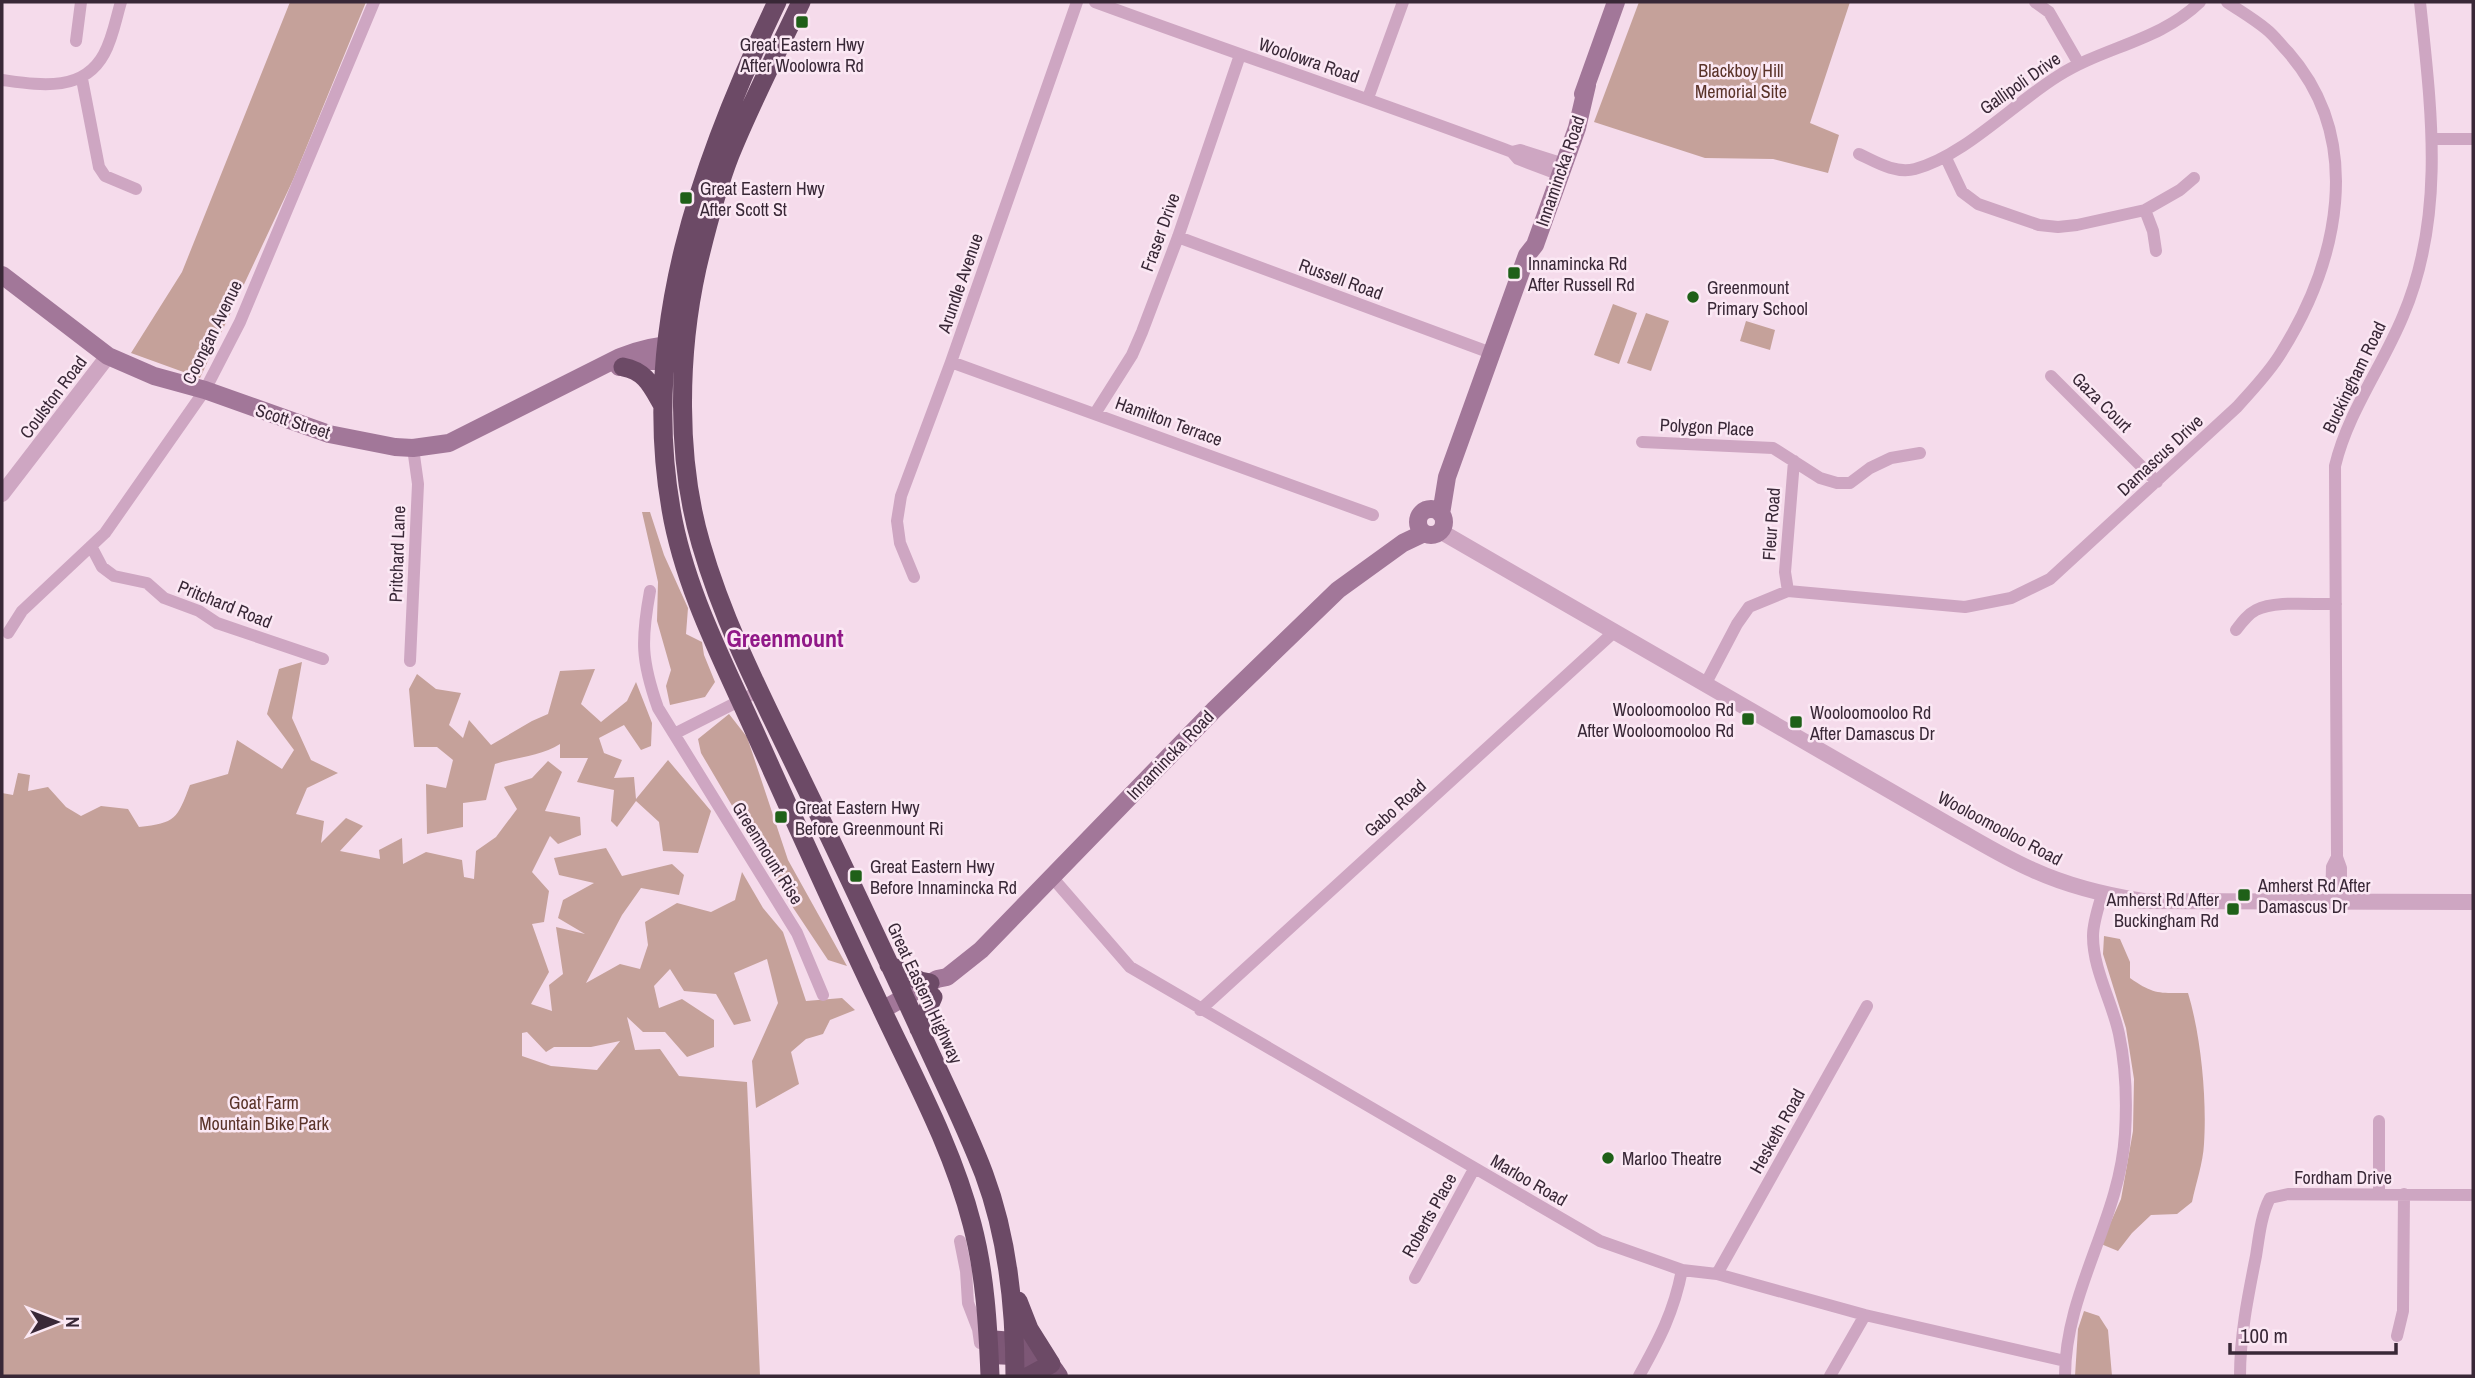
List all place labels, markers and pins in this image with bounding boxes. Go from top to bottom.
marker: Great Eastern Hwy After Woolowra Rd [794,14,810,30]
place label: Great Eastern Hwy After Woolowra Rd [739,32,865,78]
place label: Great Eastern Hwy After Scott St [699,176,825,222]
marker: Great Eastern Hwy After Scott St [678,190,694,206]
place label: Innamincka Rd After Russell Rd [1527,251,1635,297]
marker: Innamincka Rd After Russell Rd [1506,265,1522,281]
place label: Greenmount Primary School [1707,275,1808,321]
marker: Greenmount Primary School [1685,289,1701,305]
place label: Wooloomooloo Rd After Wooloomooloo Rd [1577,697,1734,743]
place label: Wooloomooloo Rd After Damascus Dr [1809,700,1935,746]
marker: Wooloomooloo Rd After Wooloomooloo Rd [1740,711,1756,727]
marker: Wooloomooloo Rd After Damascus Dr [1788,714,1804,730]
place label: Great Eastern Hwy Before Greenmount Ri [795,795,944,841]
marker: Great Eastern Hwy Before Greenmount Ri [773,809,789,825]
place label: Great Eastern Hwy Before Innamincka Rd [870,854,1017,900]
marker: Great Eastern Hwy Before Innamincka Rd [848,868,864,884]
place label: Amherst Rd After Damascus Dr [2257,873,2370,919]
place label: Amherst Rd After Buckingham Rd [2106,887,2219,933]
marker: Amherst Rd After Damascus Dr [2236,887,2252,903]
marker: Amherst Rd After Buckingham Rd [2225,901,2241,917]
place label: Marloo Theatre [1622,1146,1722,1171]
marker: Marloo Theatre [1600,1150,1616,1166]

